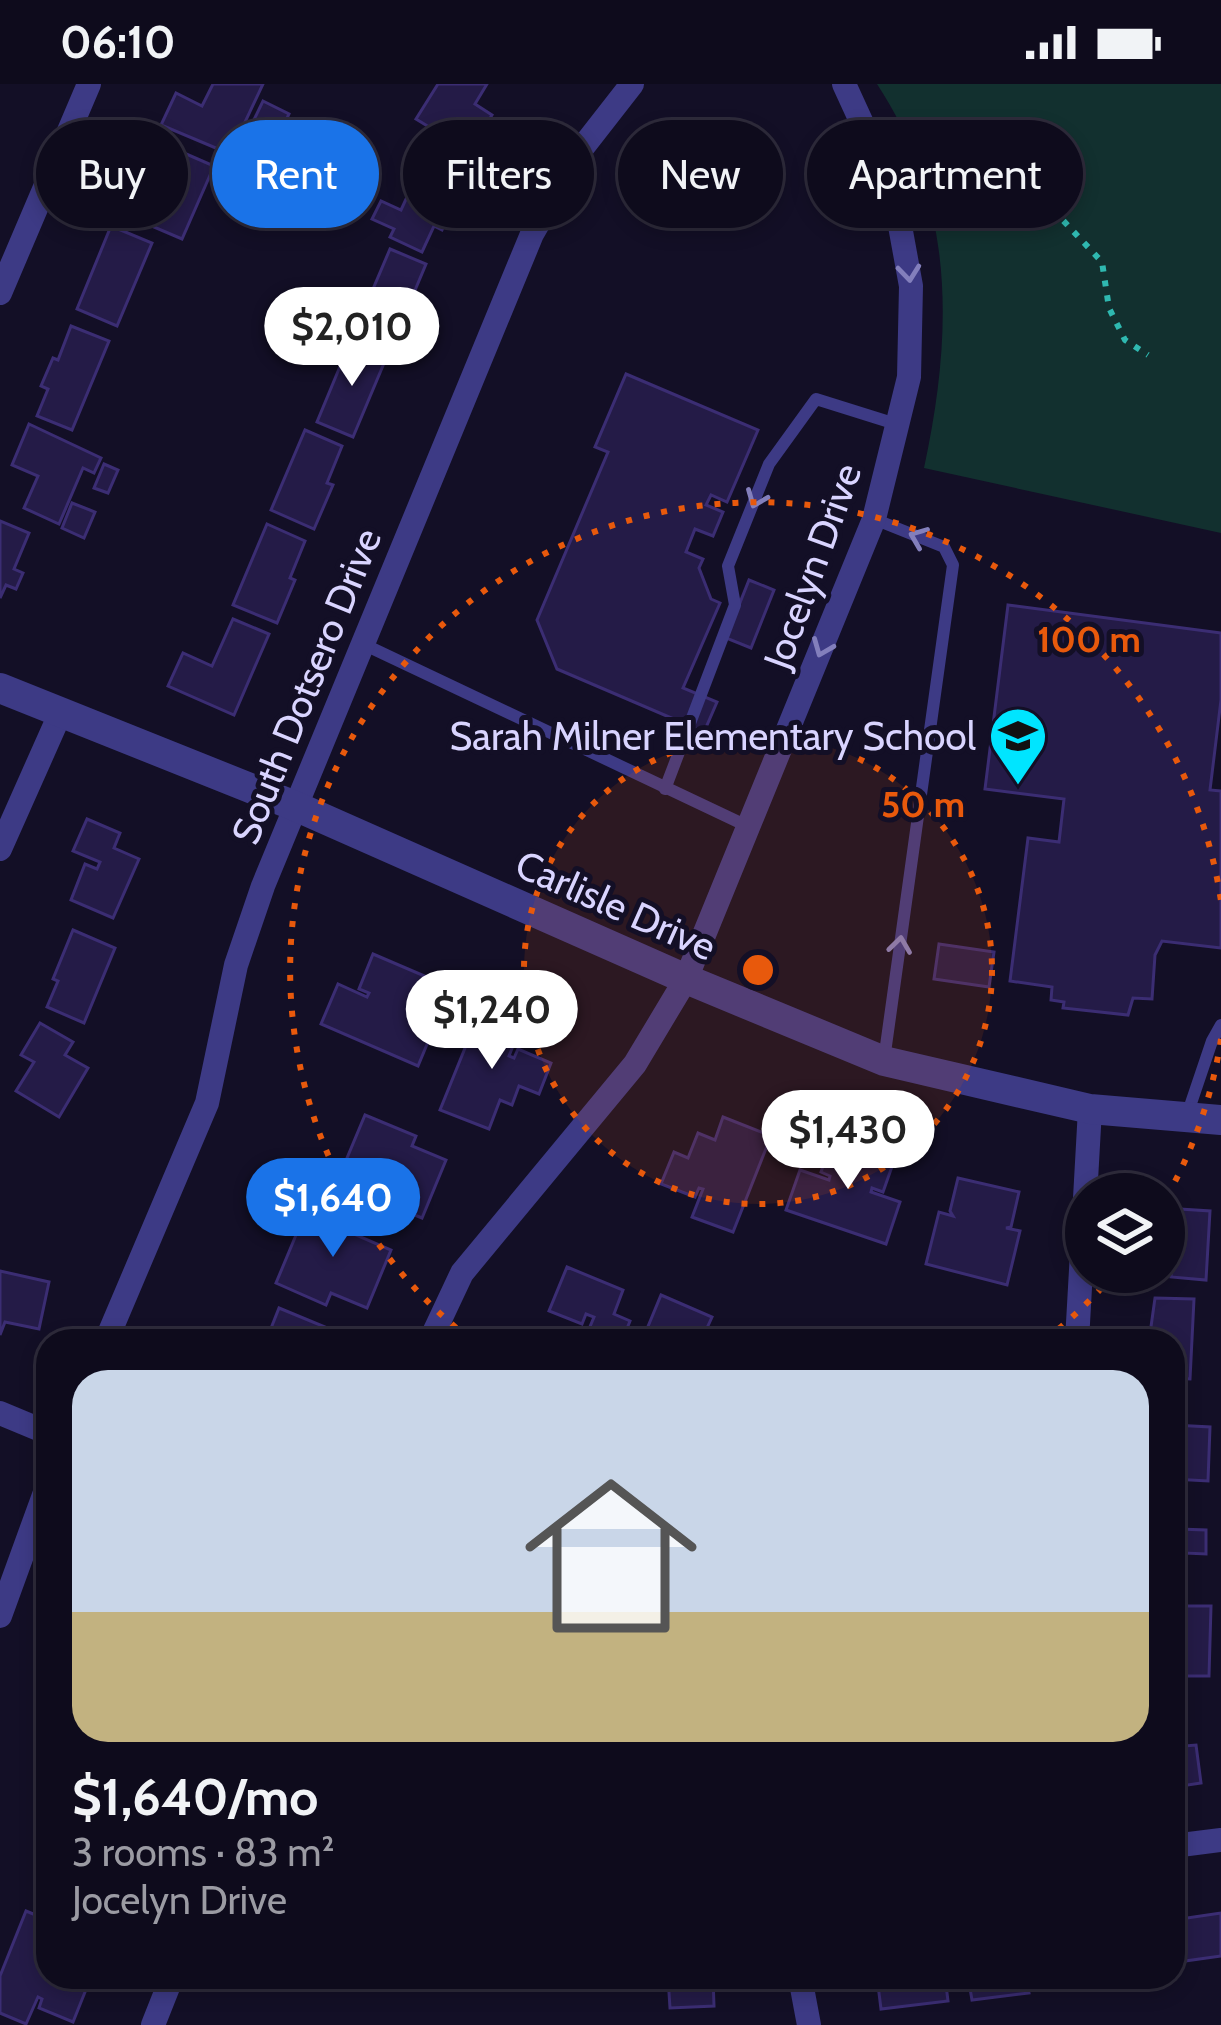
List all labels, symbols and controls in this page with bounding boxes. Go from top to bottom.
text: 06:10 [60,15,175,69]
chip: Buy [36,120,188,228]
chip: Rent [212,120,379,228]
chip: Filters [403,120,594,228]
chip: New [618,120,783,228]
chip: Apartment [807,120,1083,228]
one-way arrow [896,264,921,283]
pin: $2,010 [254,287,450,389]
text: $2,010 [291,302,413,350]
street label: Jocelyn Drive [752,457,871,676]
one-way arrow [745,487,770,508]
street label: South Dotsero Drive [221,521,391,851]
one-way arrow [908,526,929,551]
text: 100 m [1037,617,1141,661]
one-way arrow [811,636,836,657]
school or university icon: Sarah Milner Elementary School [987,705,1049,787]
place label: Sarah Milner Elementary School [450,712,976,760]
text: 50 m [881,782,965,826]
street label: Carlisle Drive [509,840,723,970]
one-way arrow [886,935,912,955]
centre of rings [737,949,779,991]
pin: $1,240 [394,970,590,1072]
text: $1,240 [433,985,551,1033]
pin: $1,430 [750,1090,946,1192]
text: $1,430 [789,1105,907,1153]
pin: $1,640 [235,1158,431,1260]
text: $1,640 [273,1173,393,1221]
map controls [1065,1173,1185,1293]
button: layers [1065,1173,1185,1293]
icon: home [503,1448,719,1664]
text: $1,640/mo [72,1766,318,1828]
text: 3 rooms · 83 m² [72,1828,334,1876]
text: Jocelyn Drive [72,1876,287,1924]

